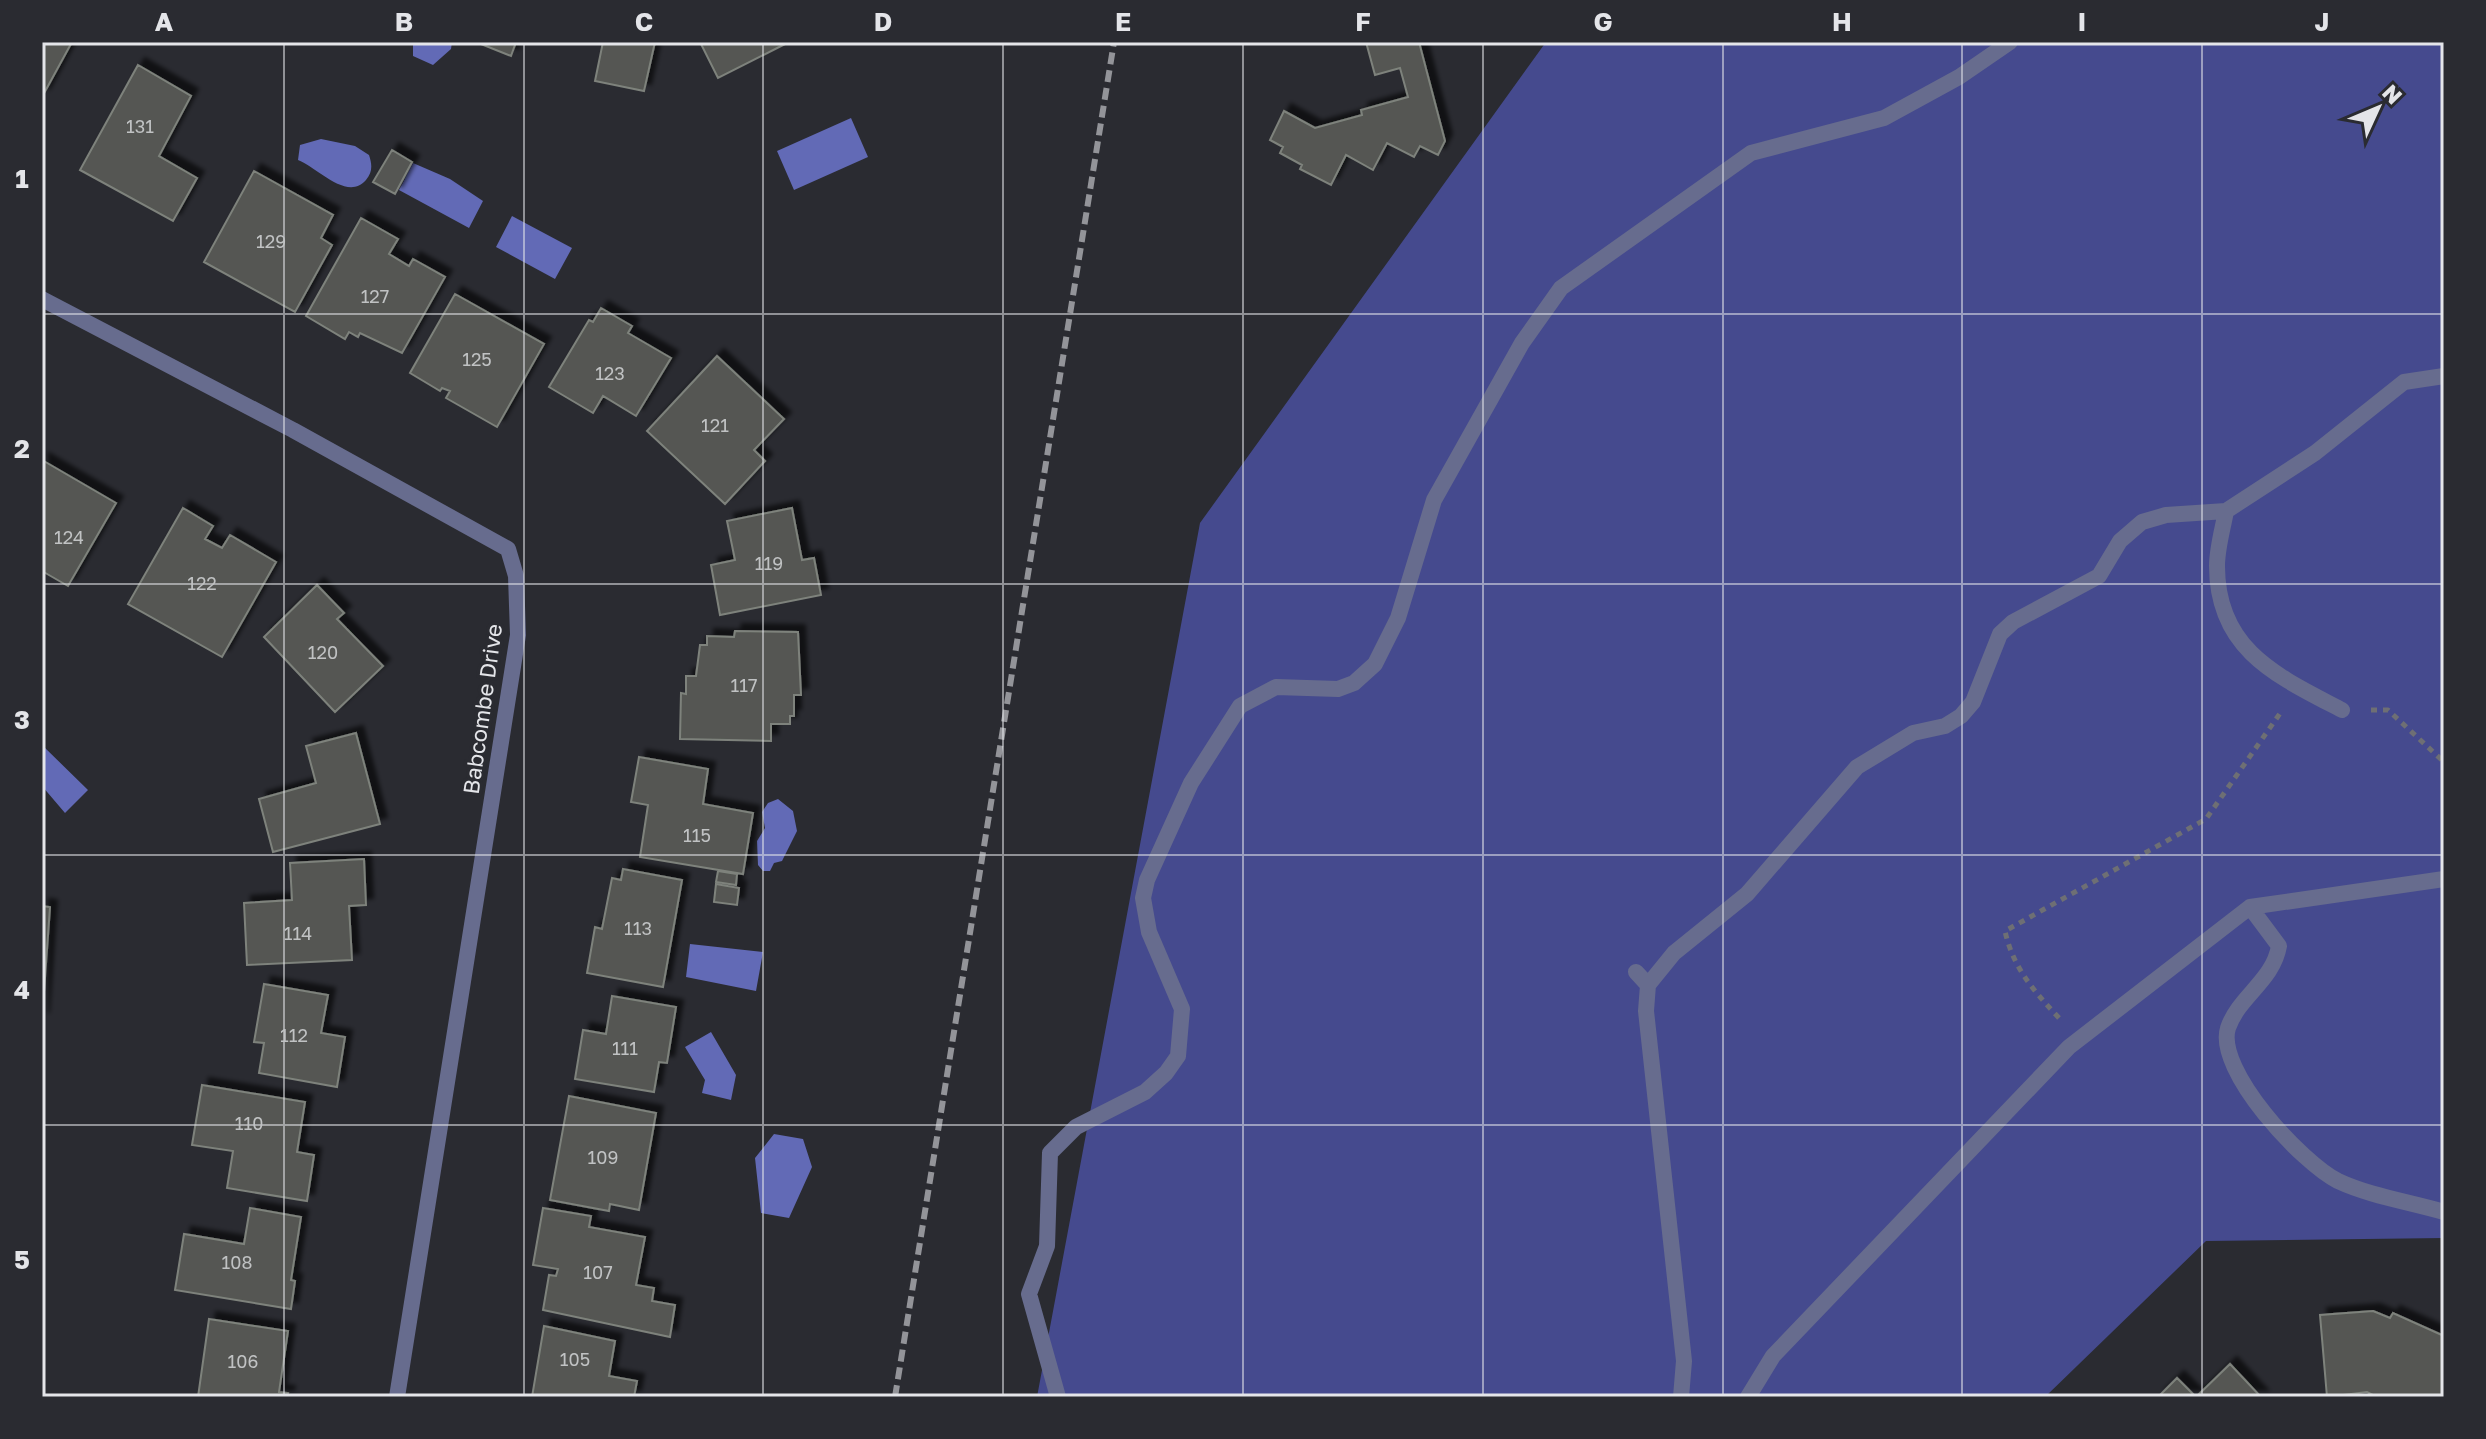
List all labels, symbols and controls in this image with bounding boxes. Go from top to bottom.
text: A [155,6,174,37]
text: B [395,6,413,37]
text: C [635,6,653,37]
text: D [874,6,892,37]
text: E [1115,6,1131,37]
text: F [1355,6,1371,37]
text: G [1593,6,1613,37]
text: H [1832,6,1852,37]
text: I [2078,6,2086,37]
text: J [2315,6,2329,37]
north arrow [2338,68,2418,148]
text: N [2377,78,2408,109]
house number: 131 [126,115,154,137]
text: 1 [15,163,29,194]
house number: 129 [256,230,286,252]
house number: 127 [361,285,389,307]
house number: 125 [462,348,492,370]
house number: 123 [595,362,625,384]
house number: 121 [701,414,729,436]
text: 2 [14,433,30,464]
house number: 124 [54,526,84,548]
house number: 119 [755,552,783,574]
house number: 122 [187,572,217,594]
street label: Babcombe Drive [457,622,507,796]
house number: 120 [308,641,338,663]
house number: 117 [731,674,758,696]
text: 3 [14,704,30,735]
house number: 115 [683,824,711,846]
house number: 113 [624,917,652,939]
house number: 114 [284,922,312,944]
text: 4 [14,974,30,1005]
house number: 112 [280,1024,308,1046]
house number: 111 [612,1037,638,1059]
house number: 110 [235,1112,263,1134]
house number: 109 [588,1146,618,1168]
text: 5 [14,1244,30,1275]
house number: 108 [222,1251,252,1273]
house number: 107 [583,1261,613,1283]
house number: 105 [560,1348,590,1370]
house number: 106 [228,1350,258,1372]

